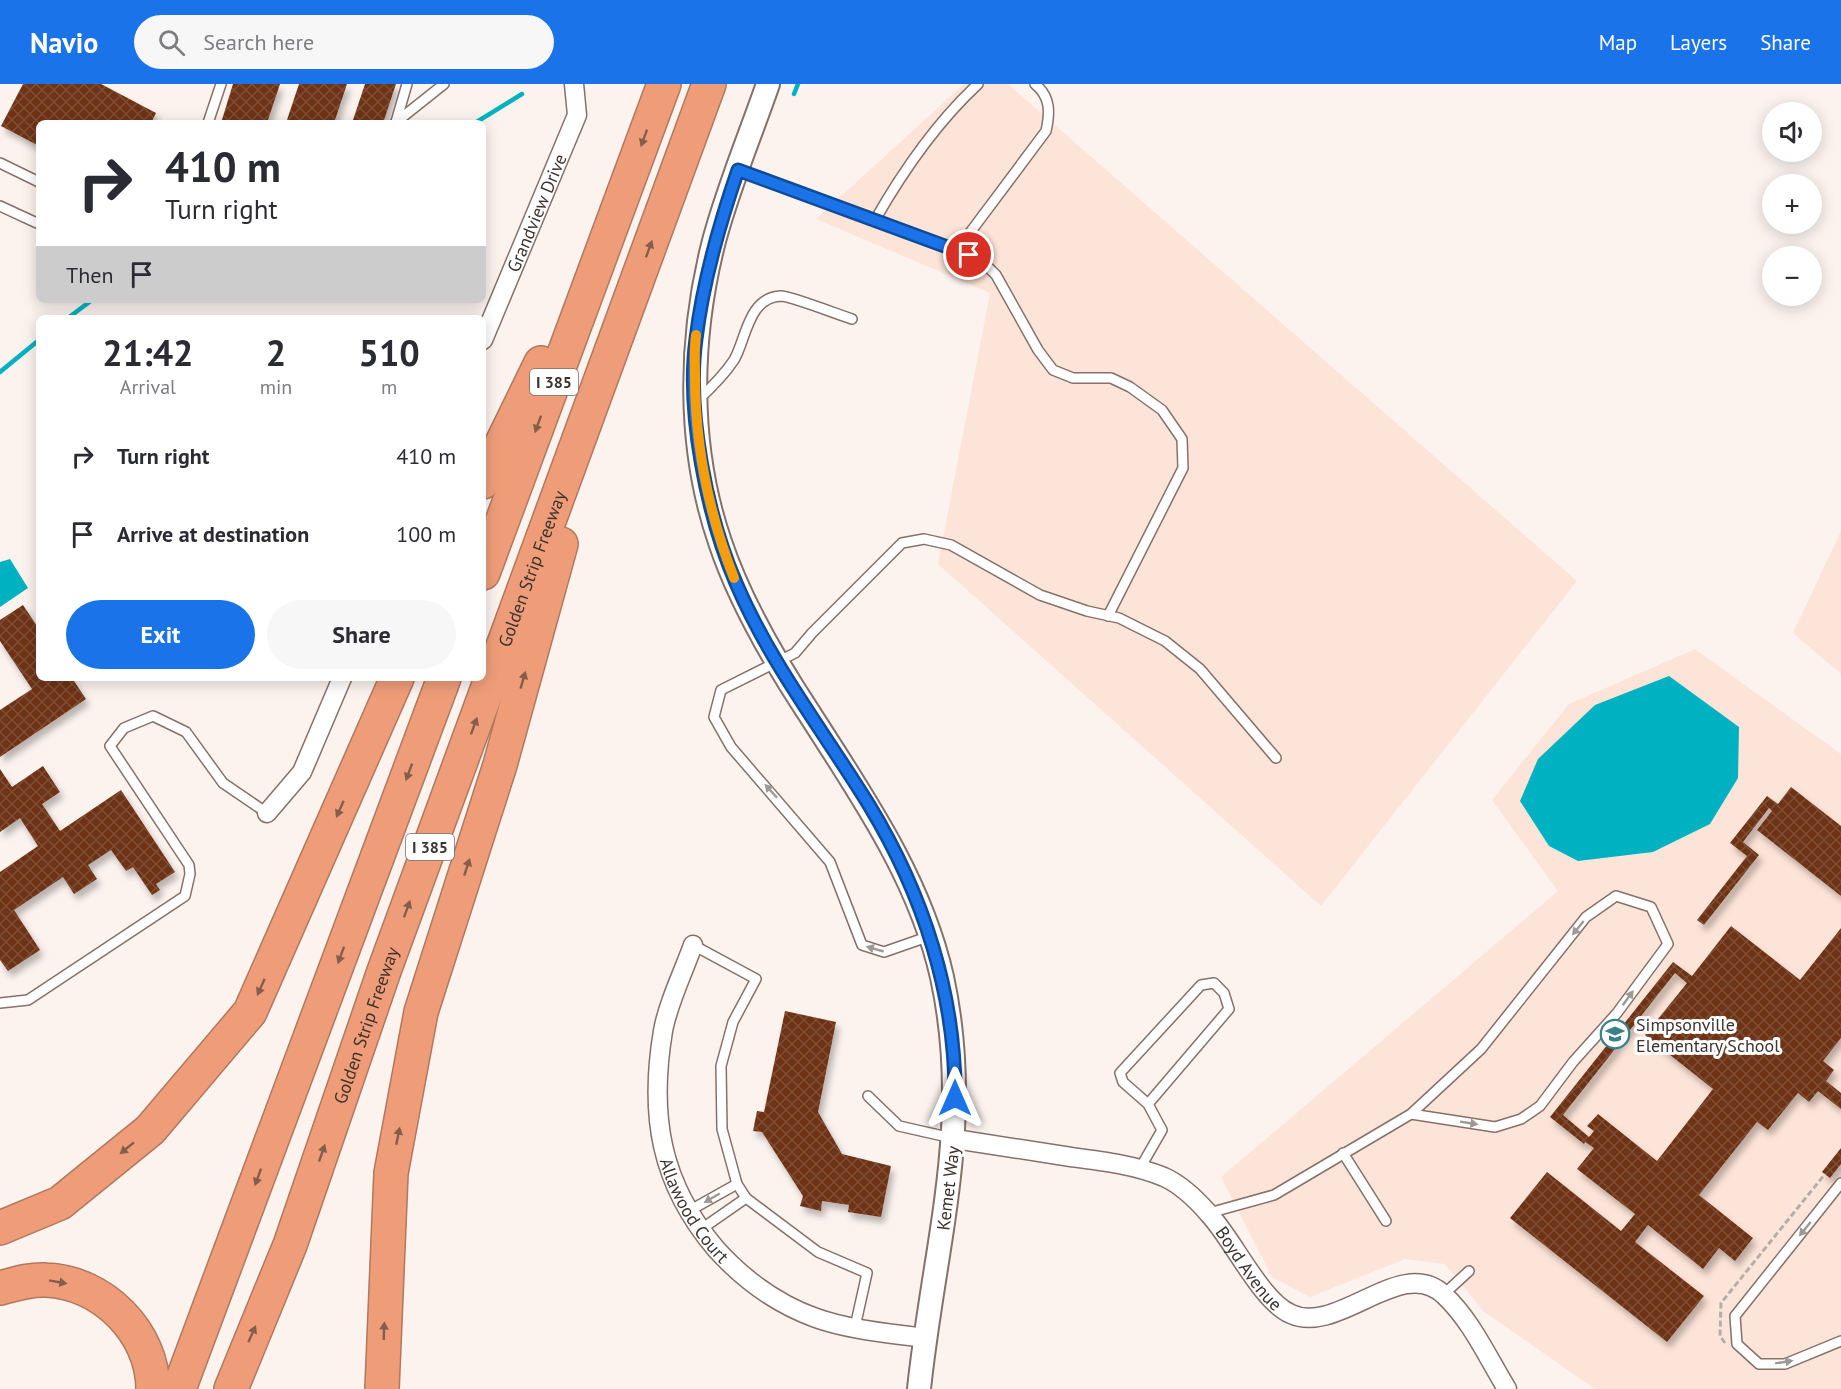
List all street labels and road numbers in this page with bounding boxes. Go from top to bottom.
street label: Grandview Drive [501,150,571,275]
road number: I 385 [530,369,578,395]
street label: Golden Strip Freeway [492,487,571,650]
road number: I 385 [406,834,454,860]
street label: Golden Strip Freeway [328,943,404,1107]
street label: Kemet Way [931,1144,965,1232]
street label: Allawood Court [655,1155,734,1268]
street label: Boyd Avenue [1211,1221,1287,1315]

